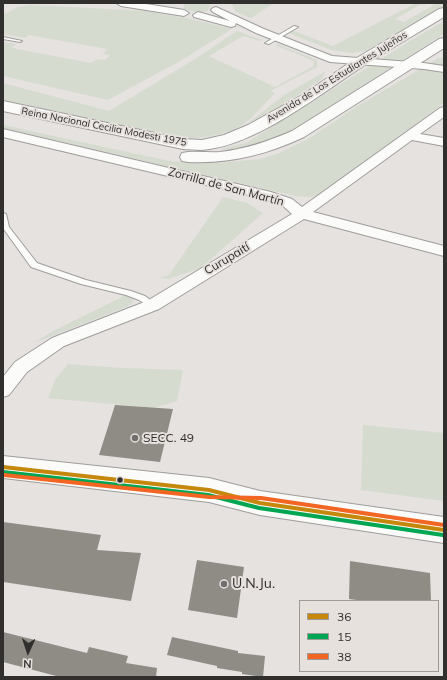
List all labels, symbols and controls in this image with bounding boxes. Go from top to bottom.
street label: Avenida de Los Estudiantes Jujeños [265,29,409,125]
street label: Reina Nacional Cecilia Modesti 1975 [20,105,188,149]
street label: Zorrilla de San Martín [166,165,286,209]
street label: Curupaití [202,240,252,278]
place label: SECC. 49 [143,431,194,445]
marker: SECC. 49 [130,433,140,443]
unlabelled marker [115,475,125,485]
place label: U.N.Ju. [232,576,275,592]
marker: U.N.Ju. [219,579,229,589]
legend [299,600,439,672]
text: 36 [337,609,351,624]
text: 15 [337,629,351,644]
north arrow [8,632,48,672]
text: 38 [337,649,351,664]
text: N [23,657,32,671]

